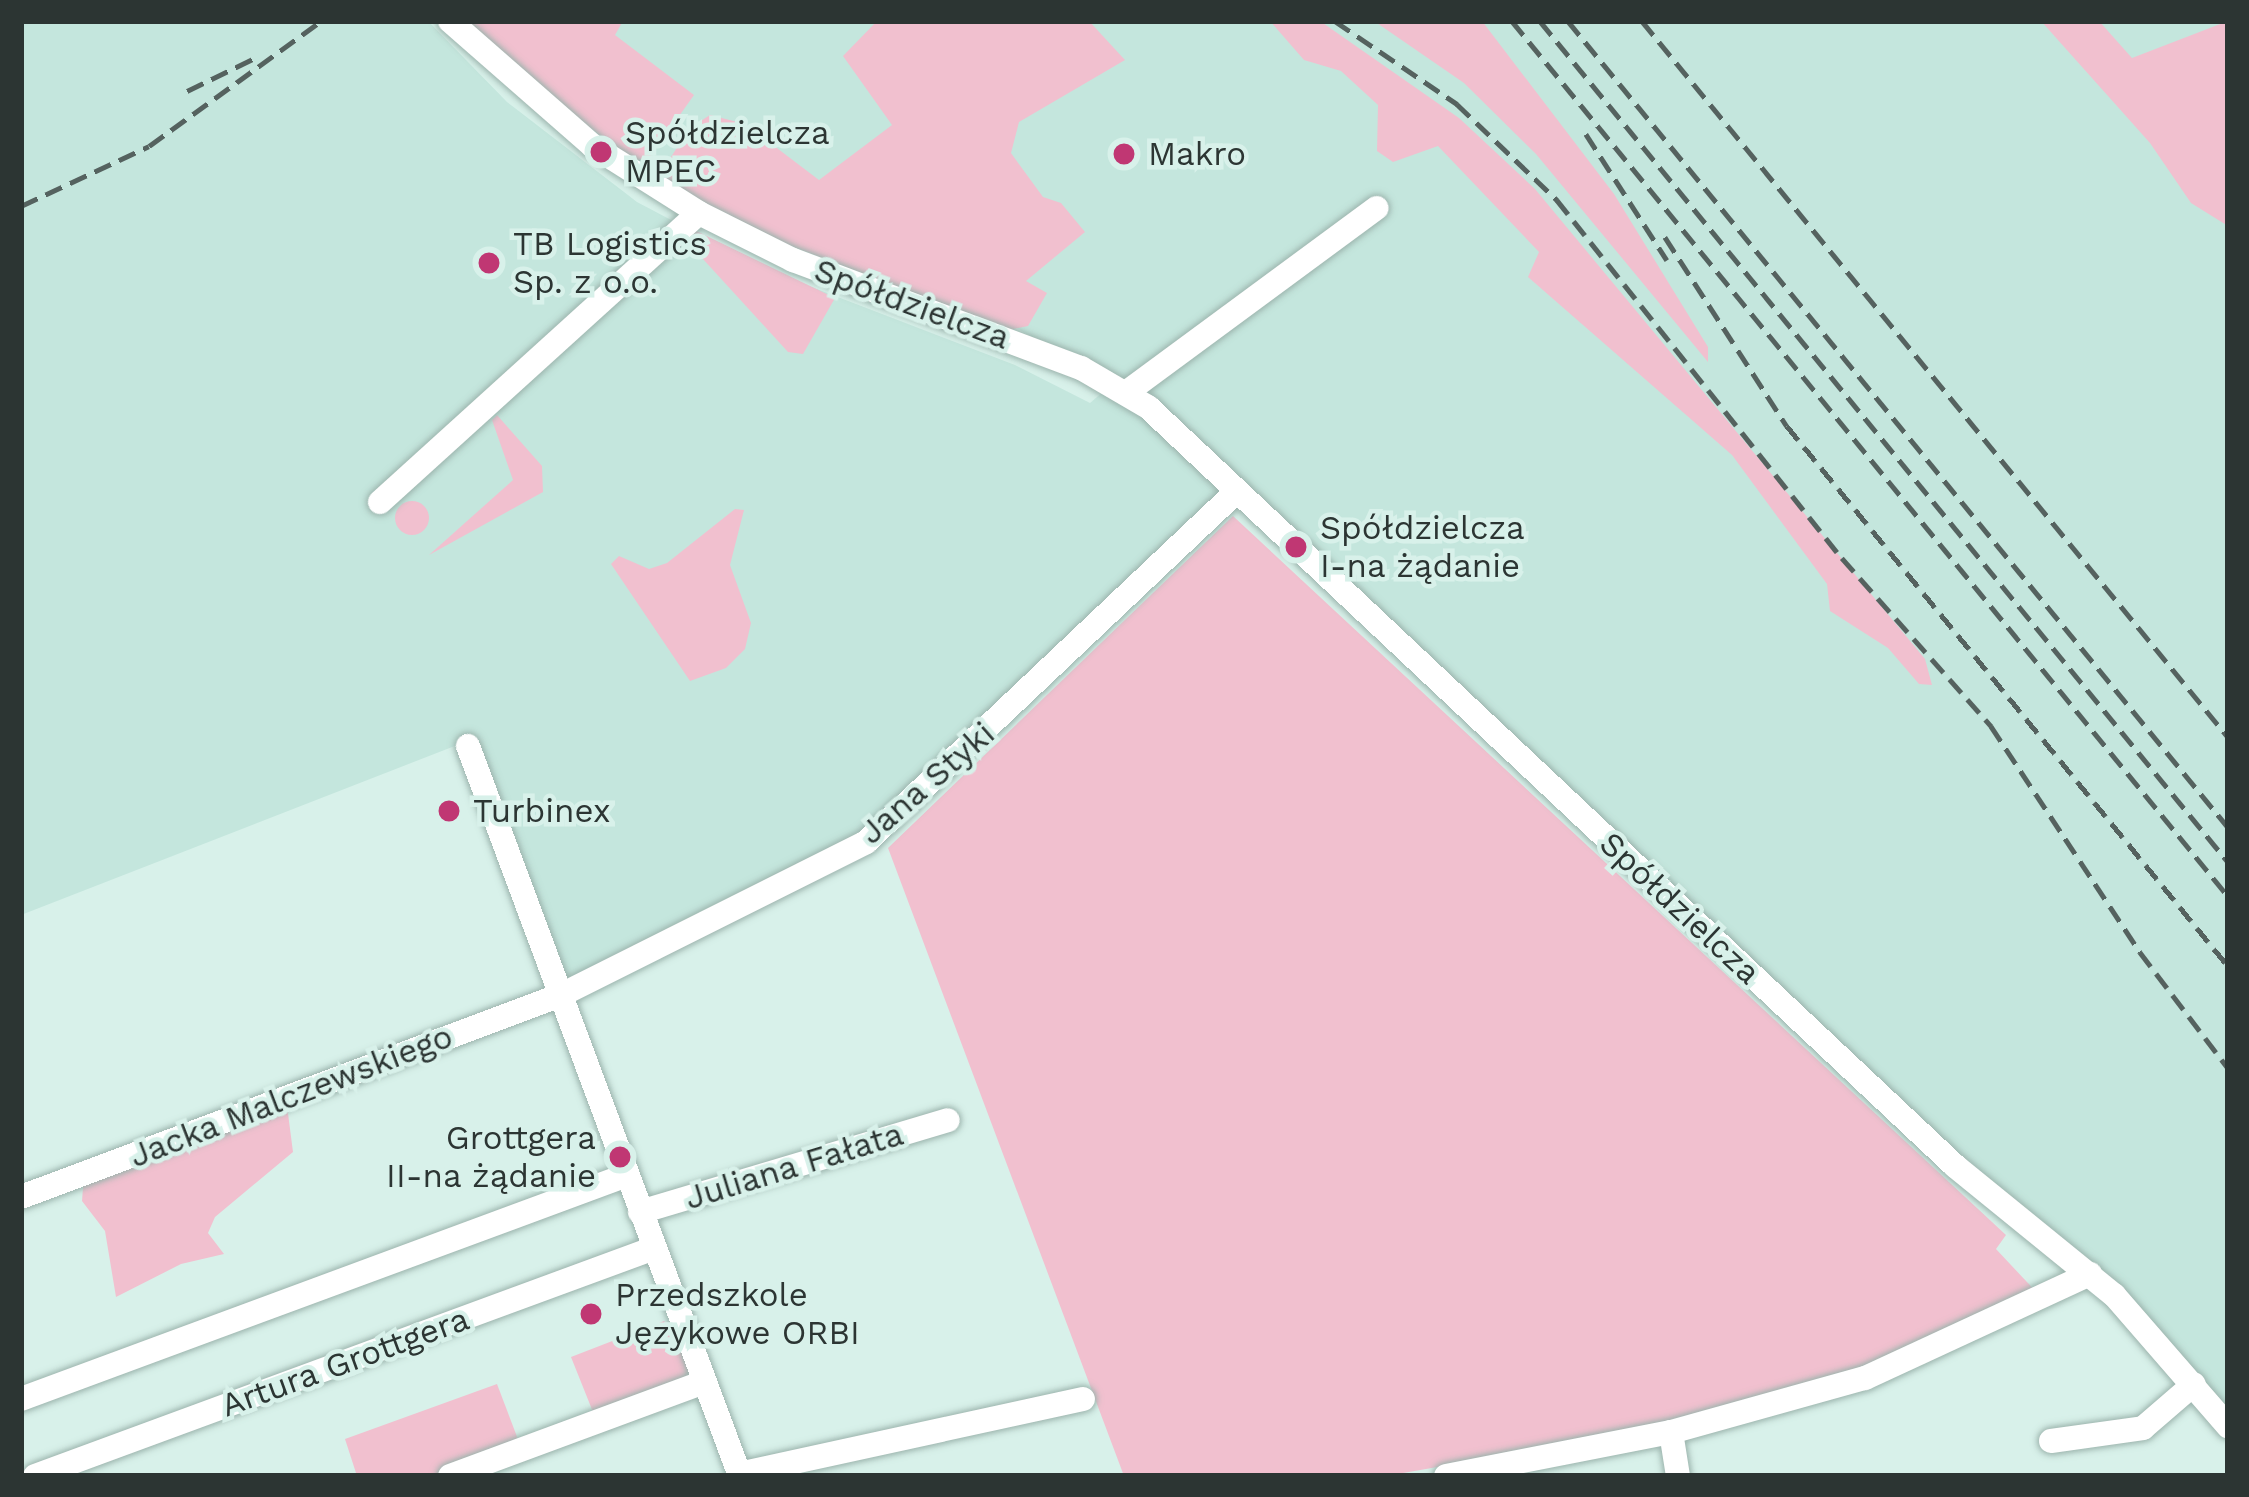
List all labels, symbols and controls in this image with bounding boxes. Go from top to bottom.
place label: Spółdzielcza MPEC [625,113,830,191]
place label: Makro [1148,134,1246,174]
marker: Spółdzielcza MPEC [588,139,614,165]
marker: Makro [1111,141,1137,167]
place label: TB Logistics Sp. z o.o. [513,224,707,302]
marker: TB Logistics Sp. z o.o. [476,250,502,276]
street label: Spółdzielcza [809,250,1015,358]
place label: Spółdzielcza I-na żądanie [1320,508,1525,586]
marker: Spółdzielcza I-na żądanie [1283,534,1309,560]
street label: Jana Styki [851,713,1003,853]
place label: Turbinex [473,791,611,831]
marker: Turbinex [436,798,462,824]
street label: Spółdzielcza [1592,824,1768,992]
street label: Jacka Malczewskiego [124,1016,458,1176]
street label: Juliana Fałata [680,1114,908,1218]
place label: Grottgera II-na żądanie [385,1118,596,1196]
marker: Grottgera II-na żądanie [607,1144,633,1170]
place label: Przedszkole Językowe ORBI [615,1275,860,1353]
street label: Artura Grottgera [215,1299,475,1425]
marker: Przedszkole Językowe ORBI [578,1301,604,1327]

